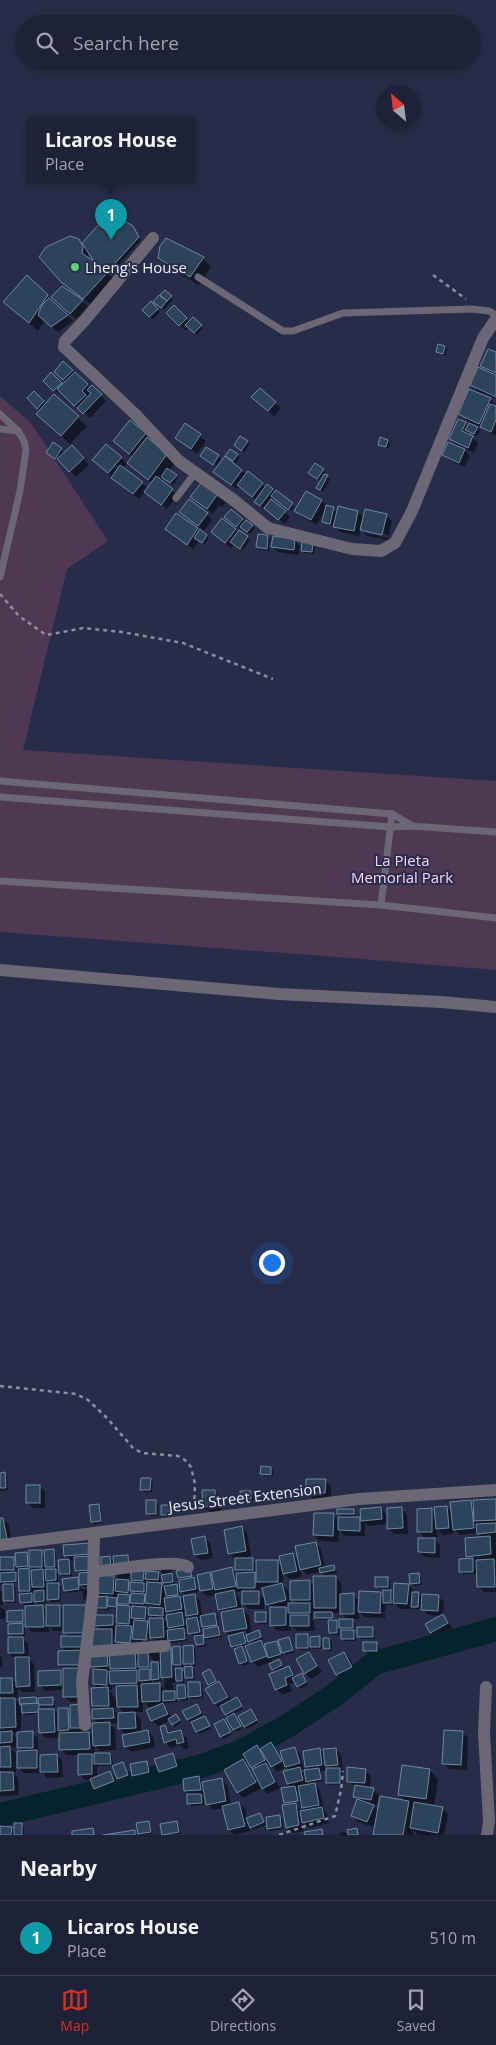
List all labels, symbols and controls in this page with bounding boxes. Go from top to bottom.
search box [15,15,481,70]
icon: search [33,29,61,57]
text: Search here [73,30,179,56]
north arrow [376,85,421,130]
popup [27,118,195,183]
text: Licaros House [45,127,177,153]
text: Place [45,153,84,175]
pin: 1 [95,199,127,240]
place label: Lheng's House [85,257,187,277]
marker: Lheng's House [69,261,81,273]
park label: La Pieta Memorial Park [351,850,453,887]
your location [259,1250,285,1276]
street label: Jesus Street Extension [165,1478,323,1517]
text: Nearby [20,1854,97,1882]
text: Licaros House [67,1914,199,1940]
text: 1 [31,1927,41,1949]
text: 510 m [430,1927,476,1949]
text: Place [67,1940,106,1962]
tab: Map [60,1986,89,2035]
tab: Directions [210,1986,276,2035]
tab: Saved [397,1986,436,2035]

